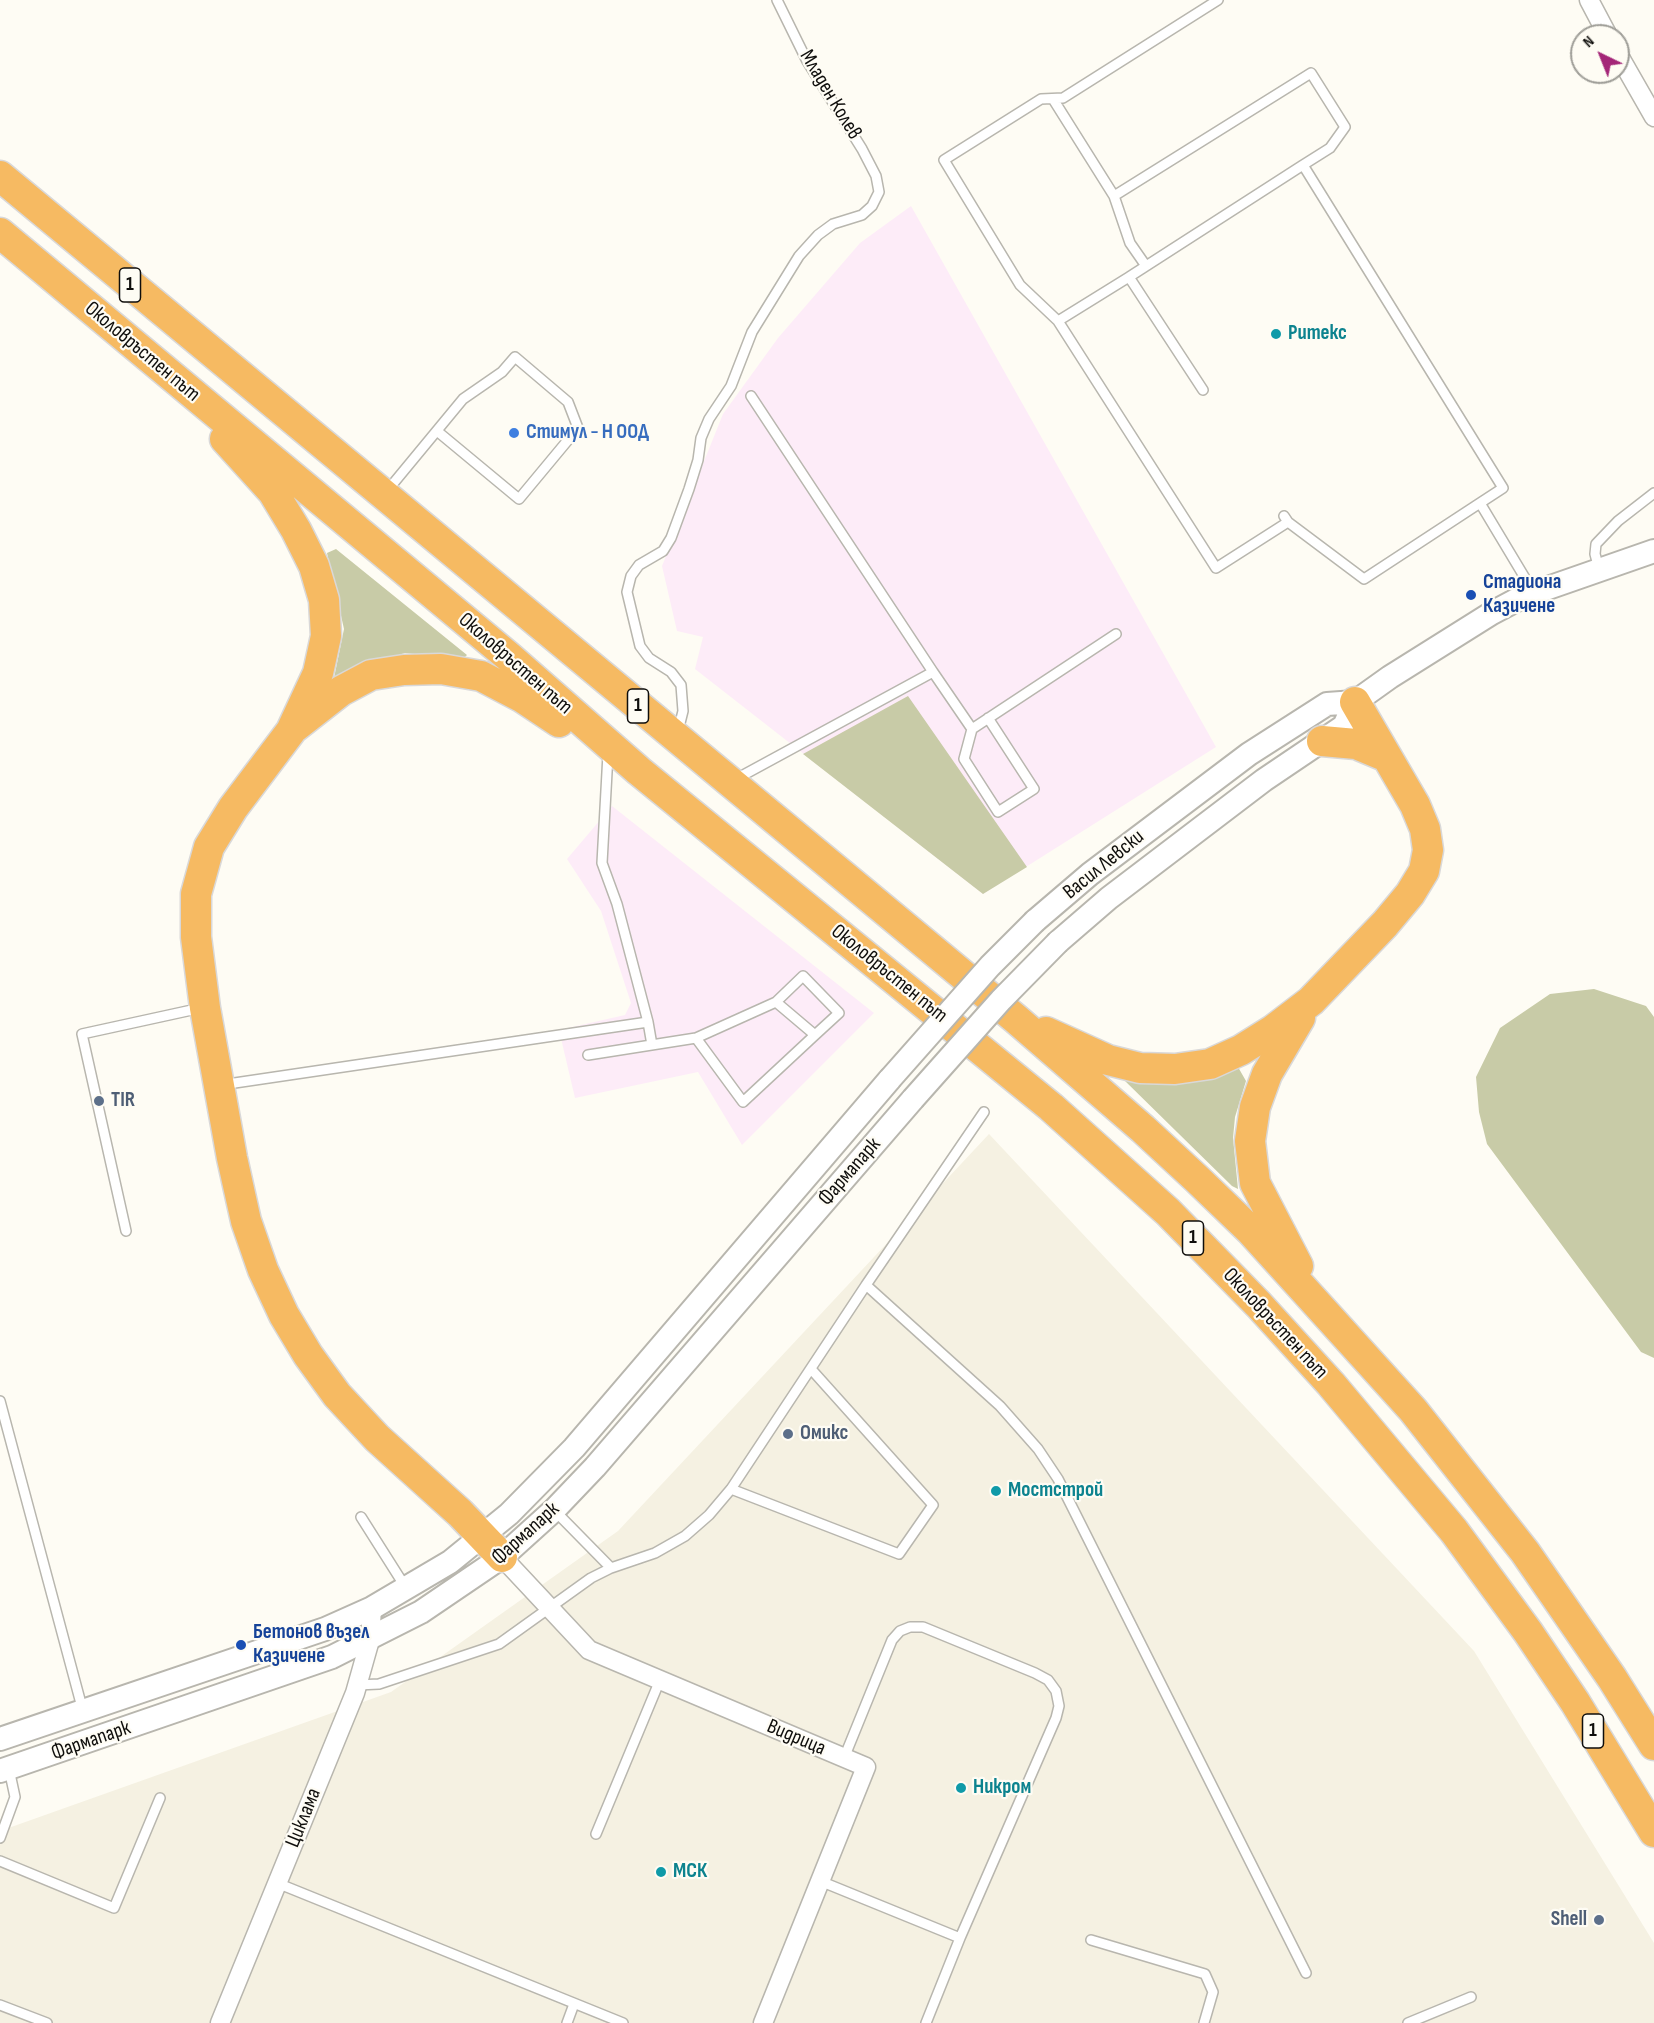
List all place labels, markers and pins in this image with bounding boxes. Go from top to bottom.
place label: Ритекс [1288,321,1347,347]
marker: Ритекс [1269,327,1283,341]
place label: Стимул - Н ООД [526,420,649,446]
marker: Стимул - Н ООД [507,426,521,440]
place label: Стадиона Казичене [1483,570,1561,620]
marker: Стадиона Казичене [1464,588,1478,602]
place label: TIR [111,1088,135,1114]
marker: TIR [92,1094,106,1108]
place label: Омикс [800,1421,848,1447]
marker: Омикс [781,1427,795,1441]
place label: Мостстрой [1008,1478,1103,1504]
marker: Мостстрой [989,1484,1003,1498]
place label: Бетонов възел Казичене [253,1620,369,1670]
marker: Бетонов възел Казичене [234,1638,248,1652]
place label: Никром [973,1775,1031,1801]
marker: Никром [954,1781,968,1795]
place label: МСК [673,1859,707,1885]
marker: МСК [654,1865,668,1879]
place label: Shell [1551,1907,1587,1933]
marker: Shell [1592,1913,1606,1927]

